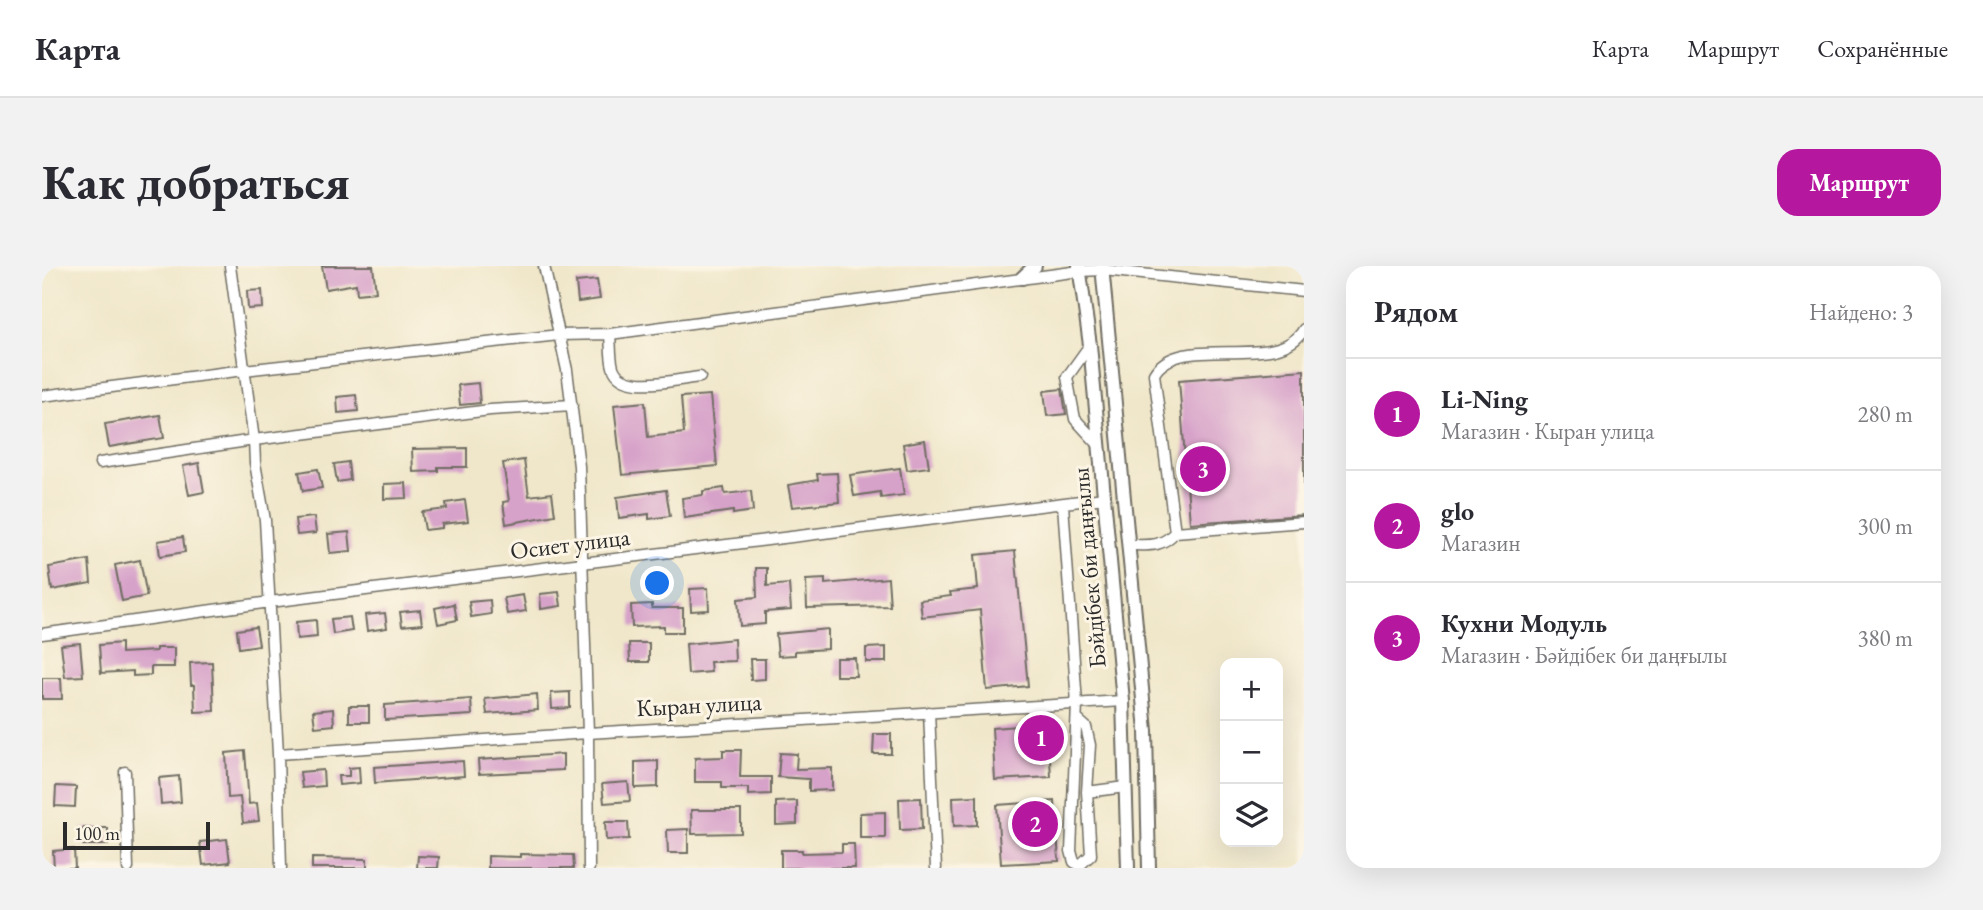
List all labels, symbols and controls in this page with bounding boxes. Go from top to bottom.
text: Карта [35,27,120,70]
text: Карта [1592,33,1649,64]
text: Маршрут [1687,33,1779,64]
text: Сохранённые [1817,33,1948,64]
button: Маршрут [1777,149,1941,216]
text: Как добраться [42,150,350,214]
text: Рядом [1374,292,1458,331]
text: Найдено: 3 [1809,297,1913,327]
text: Li-Ning [1441,382,1528,416]
text: 1 [1391,399,1403,429]
text: 280 m [1857,399,1913,429]
text: Магазин · Кыран улица [1441,416,1654,446]
pin: 3 [1180,443,1226,495]
street label: Бәйдібек би даңғылы [1064,466,1113,670]
text: glo [1441,494,1474,528]
text: 2 [1391,511,1403,541]
text: 300 m [1857,511,1913,541]
street label: Осиет улица [508,521,632,566]
text: Магазин [1441,528,1520,558]
your location [640,566,674,600]
text: Кухни Модуль [1441,606,1607,640]
text: 3 [1391,623,1403,653]
text: 380 m [1857,623,1913,653]
text: Магазин · Бәйдібек би даңғылы [1441,640,1727,670]
map controls [1220,658,1283,847]
button: + [1220,658,1283,721]
street label: Кыран улица [636,686,763,723]
pin: 1 [1018,712,1064,764]
button: − [1220,721,1283,784]
button: layers [1220,784,1283,847]
pin: 2 [1012,798,1058,850]
scale bar [63,819,210,851]
text: 100 m [74,821,120,846]

